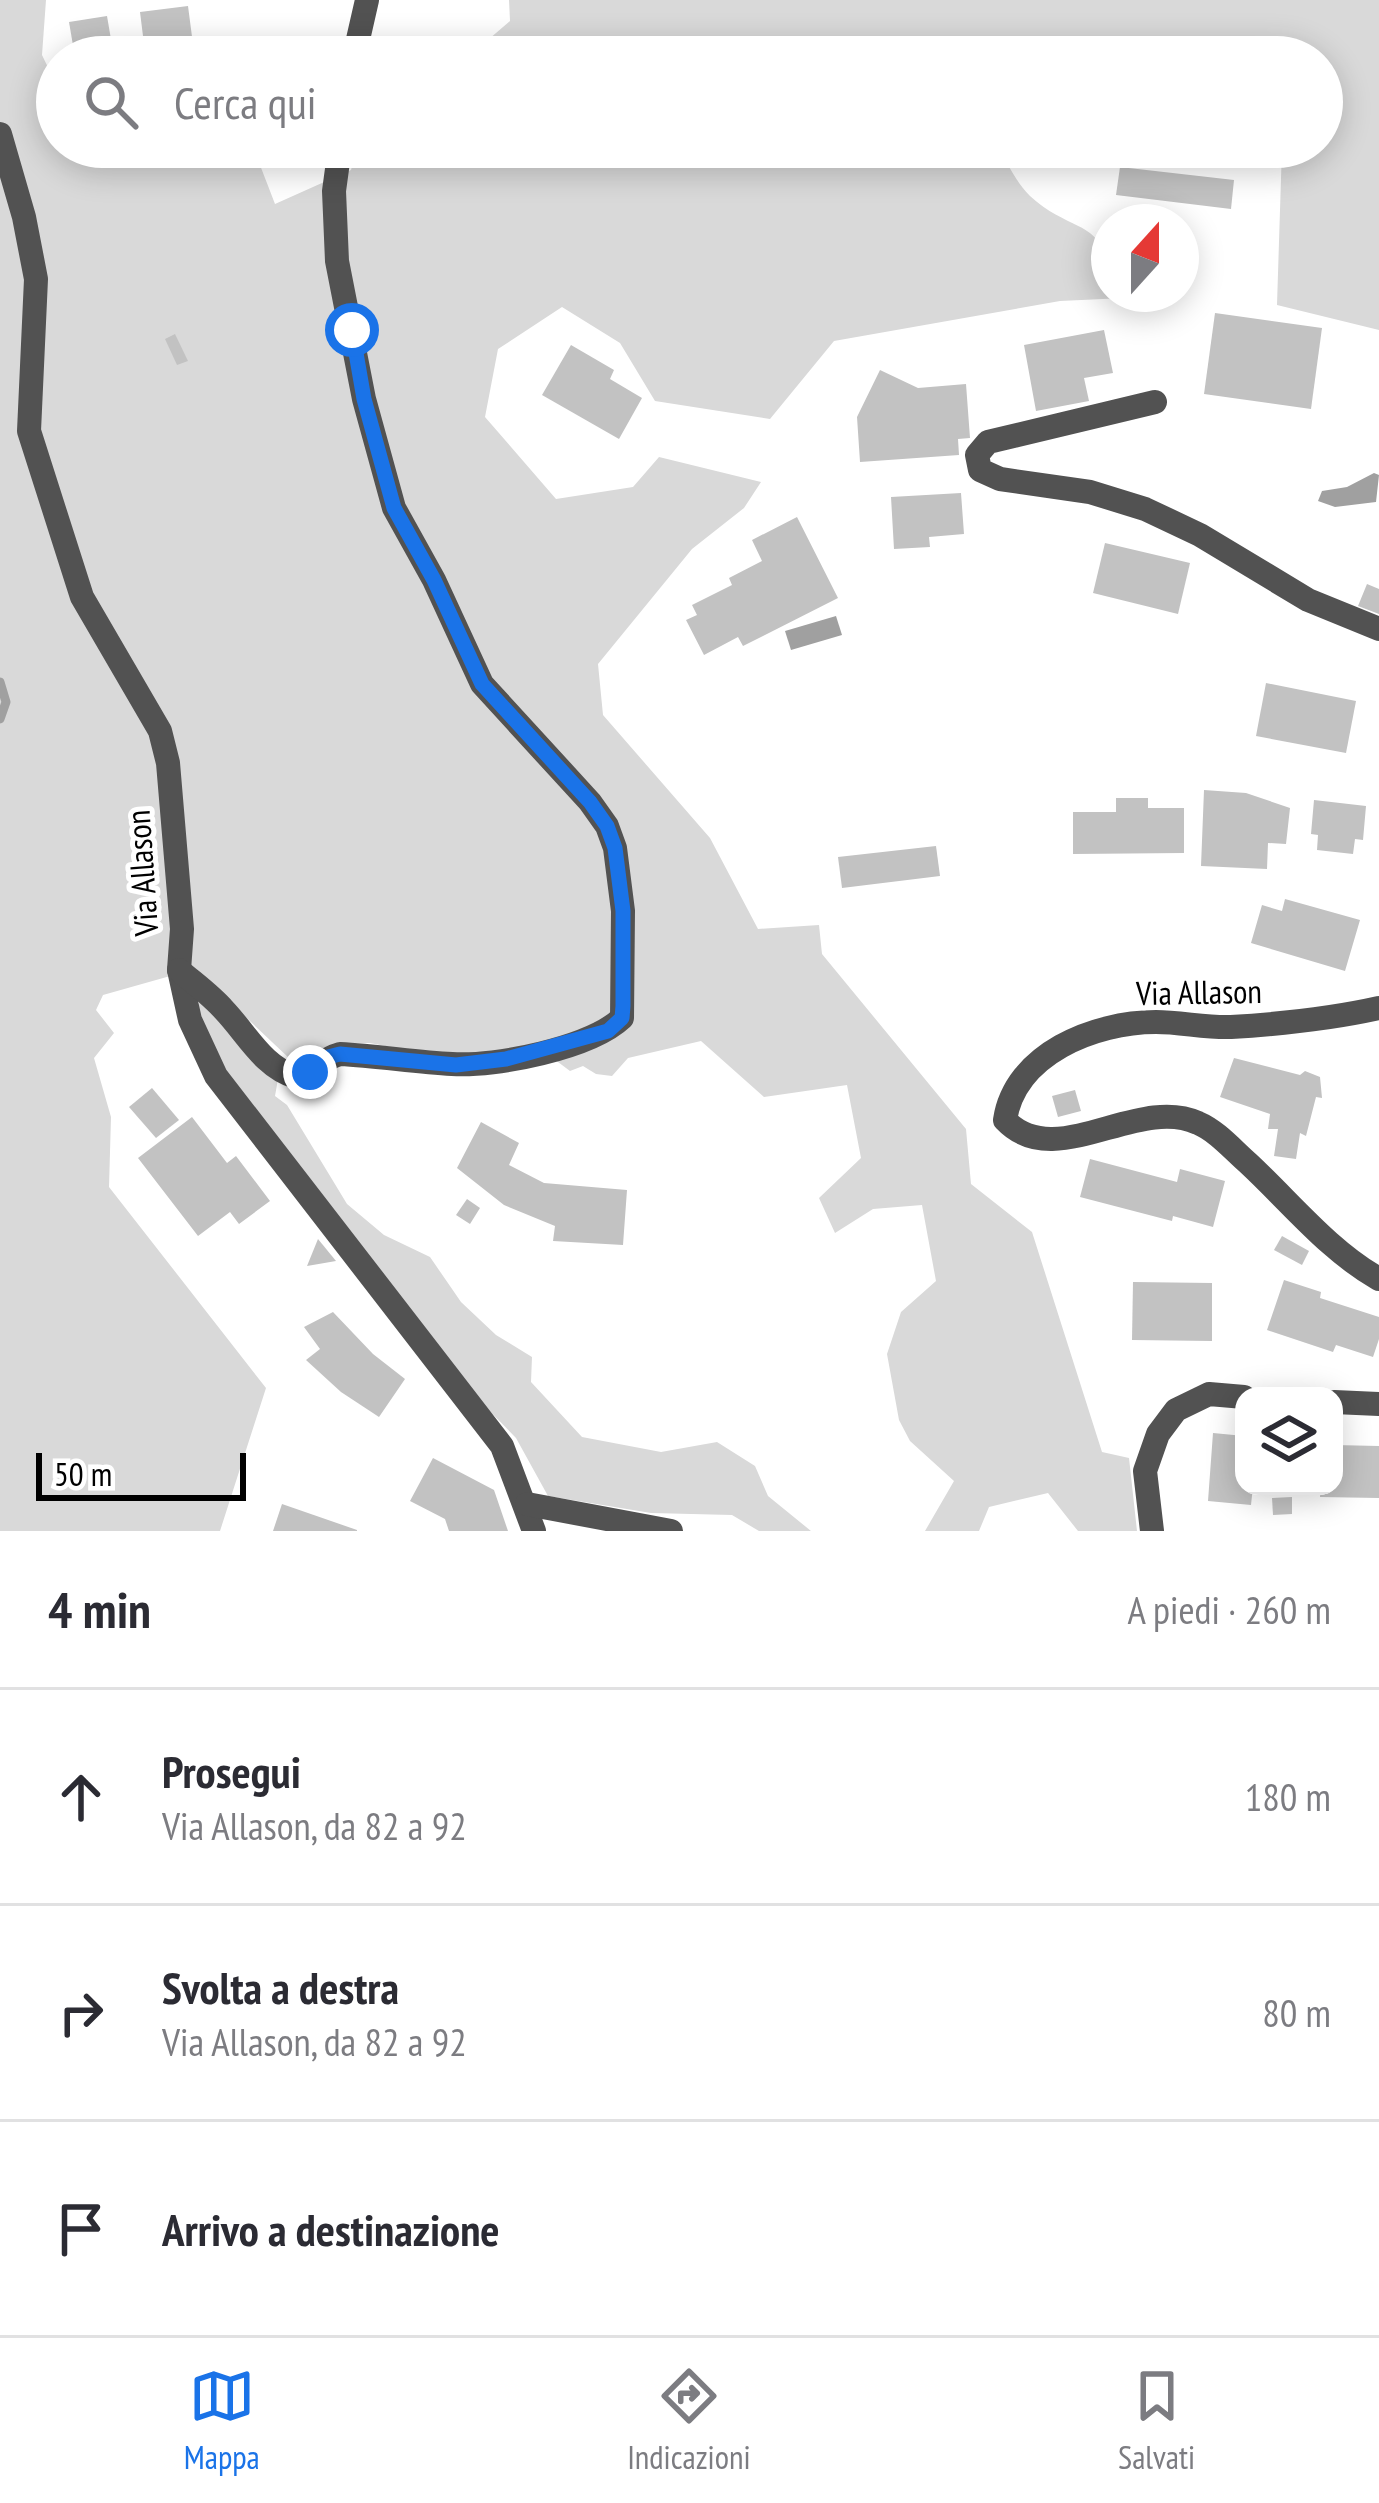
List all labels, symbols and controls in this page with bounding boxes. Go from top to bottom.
search box [36,36,1343,168]
icon: search [78,69,144,135]
text: Cerca qui [174,73,317,131]
north arrow [1091,204,1199,312]
route start [325,303,379,357]
street label: Via Allason [116,809,167,938]
street label: Via Allason [1135,969,1262,1014]
route end [283,1045,337,1099]
map controls [1235,1387,1343,1495]
button: layers [1235,1387,1343,1495]
scale bar [36,1447,246,1500]
text: 50 m [54,1452,112,1495]
text: 4 min [48,1576,151,1642]
text: A piedi · 260 m [1128,1584,1331,1635]
text: Prosegui [162,1742,301,1800]
icon: ahead [48,1764,114,1830]
text: 180 m [1245,1771,1331,1822]
text: Via Allason, da 82 a 92 [162,1800,467,1851]
text: Svolta a destra [162,1958,399,2016]
icon: right [48,1980,114,2046]
text: 80 m [1262,1987,1331,2038]
text: Via Allason, da 82 a 92 [162,2016,467,2067]
icon: arrive [48,2196,114,2262]
text: Arrivo a destinazione [162,2200,500,2258]
tab: Mappa [184,2363,260,2478]
tab: Indicazioni [627,2363,751,2478]
tab: Salvati [1118,2363,1195,2478]

